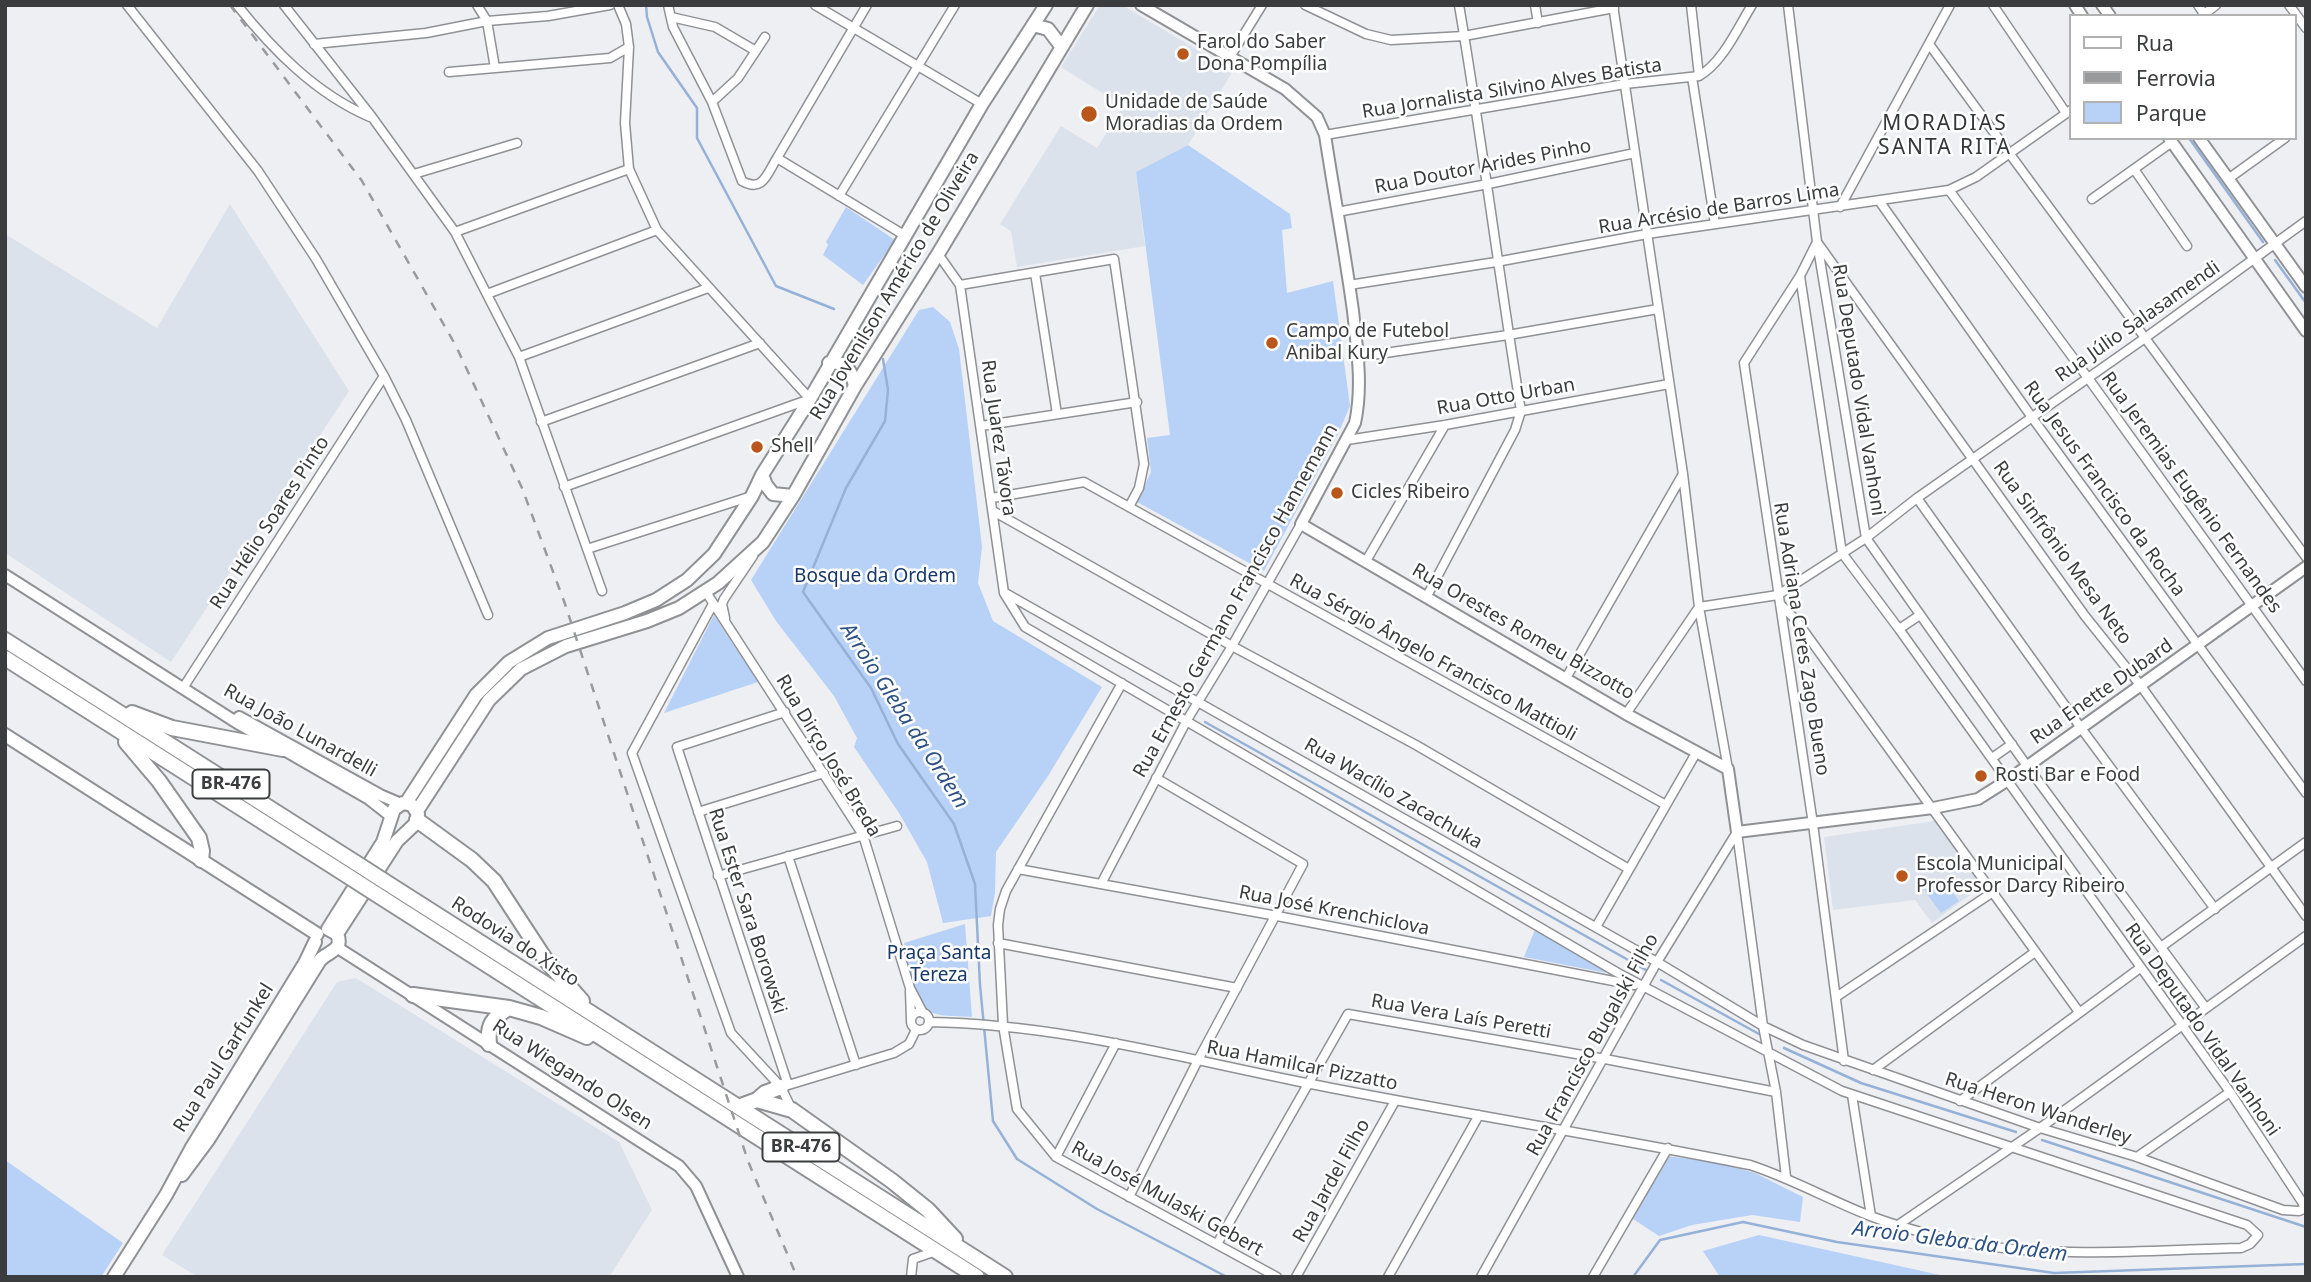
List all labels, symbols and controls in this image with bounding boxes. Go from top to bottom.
legend [2070,14,2297,140]
text: Rua [2136,29,2174,57]
place label: Farol do Saber Dona Pompília [1197,32,1328,76]
marker: Farol do Saber Dona Pompília [1175,46,1191,62]
street label: Rua Jornalista Silvino Alves Batista [1360,54,1664,124]
text: Ferrovia [2136,64,2216,92]
place label: Unidade de Saúde Moradias da Ordem [1105,92,1283,136]
text: Parque [2136,99,2206,127]
marker: Unidade de Saúde Moradias da Ordem [1079,104,1099,124]
district label: MORADIAS SANTA RITA [1879,111,2011,161]
street label: Rua Doutor Arides Pinho [1373,135,1593,199]
street label: Rua Jovenilson Américo de Oliveira [806,148,984,424]
street label: Rua Arcésio de Barros Lima [1597,179,1841,239]
street label: Rua Júlio Salasamendi [2051,257,2225,387]
street label: Rua Deputado Vidal Vanhoni [1827,262,1889,518]
place label: Campo de Futebol Anibal Kury [1286,321,1449,365]
marker: Campo de Futebol Anibal Kury [1264,335,1280,351]
street label: Rua Juarez Távora [976,358,1020,518]
street label: Rua Jeremias Eugênio Fernandes [2096,368,2286,618]
street label: Rua Otto Urban [1435,374,1577,420]
street label: Rua Jesus Francisco da Rocha [2018,377,2190,601]
street label: Rua Ernesto Germano Francisco Hannemann [1129,420,1343,782]
street label: Rua Hélio Soares Pinto [206,432,334,614]
place label: Shell [771,436,814,458]
marker: Shell [749,439,765,455]
street label: Rua Sinfrônio Mesa Neto [1988,457,2136,649]
place label: Cicles Ribeiro [1351,482,1470,504]
marker: Cicles Ribeiro [1329,485,1345,501]
street label: Rua Adriana Ceres Zago Bueno [1768,501,1834,777]
street label: Rua Orestes Romeu Bizzotto [1408,559,1638,705]
park label: Bosque da Ordem [794,566,956,588]
street label: Rua Sérgio Ângelo Francisco Mattioli [1285,569,1581,747]
water label: Arroio Gleba da Ordem [835,619,973,813]
street label: Rua Enette Dubard [2026,634,2178,750]
street label: Rua Dirço José Breda [771,671,885,841]
street label: Rua João Lunardelli [219,679,381,783]
street label: Rua Wacílio Zacachuka [1300,734,1486,854]
place label: Rosti Bar e Food [1995,765,2140,787]
marker: Rosti Bar e Food [1973,768,1989,784]
road number: BR-476 [192,770,270,798]
street label: Rua Ester Sara Borowski [703,805,791,1017]
place label: Escola Municipal Professor Darcy Ribeiro [1916,854,2125,898]
marker: Escola Municipal Professor Darcy Ribeiro [1894,868,1910,884]
street label: Rua José Krenchiclova [1237,881,1431,941]
street label: Rodovia do Xisto [447,892,583,992]
street label: Rua Deputado Vidal Vanhoni [2120,919,2284,1141]
street label: Rua Francisco Bugalski Filho [1522,930,1664,1160]
park label: Praça Santa Tereza [887,943,991,987]
street label: Rua Paul Garfunkel [169,979,279,1137]
street label: Rua Vera Laís Peretti [1369,990,1553,1044]
street label: Rua Wiegando Olsen [488,1015,656,1135]
street label: Rua Hamilcar Pizzatto [1205,1036,1399,1096]
street label: Rua Heron Wanderley [1942,1068,2134,1150]
street label: Rua Jardel Filho [1289,1115,1375,1247]
road number: BR-476 [762,1132,840,1162]
street label: Rua José Mulaski Gebert [1067,1137,1267,1261]
water label: Arroio Gleba da Ordem [1851,1216,2069,1268]

